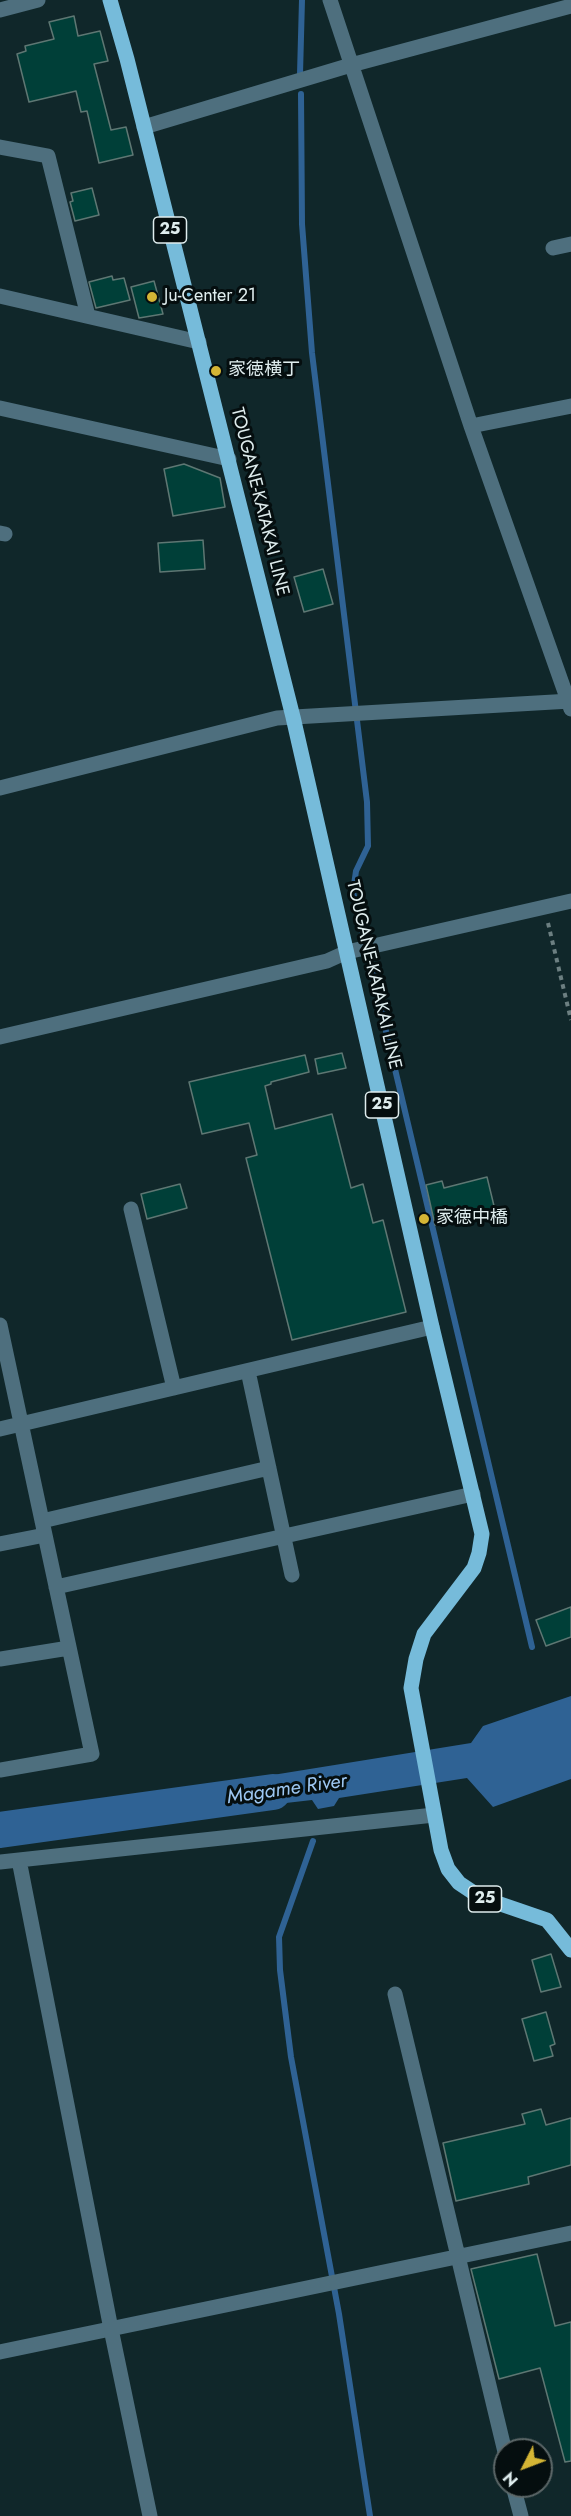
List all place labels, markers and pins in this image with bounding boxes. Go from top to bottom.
place label: Ju-Center 21 [164,286,256,308]
marker: Ju-Center 21 [145,290,159,304]
place label: 家徳横丁 [228,360,300,382]
marker: 家徳横丁 [209,364,223,378]
place label: 家徳中橋 [436,1208,508,1230]
marker: 家徳中橋 [417,1212,431,1226]

